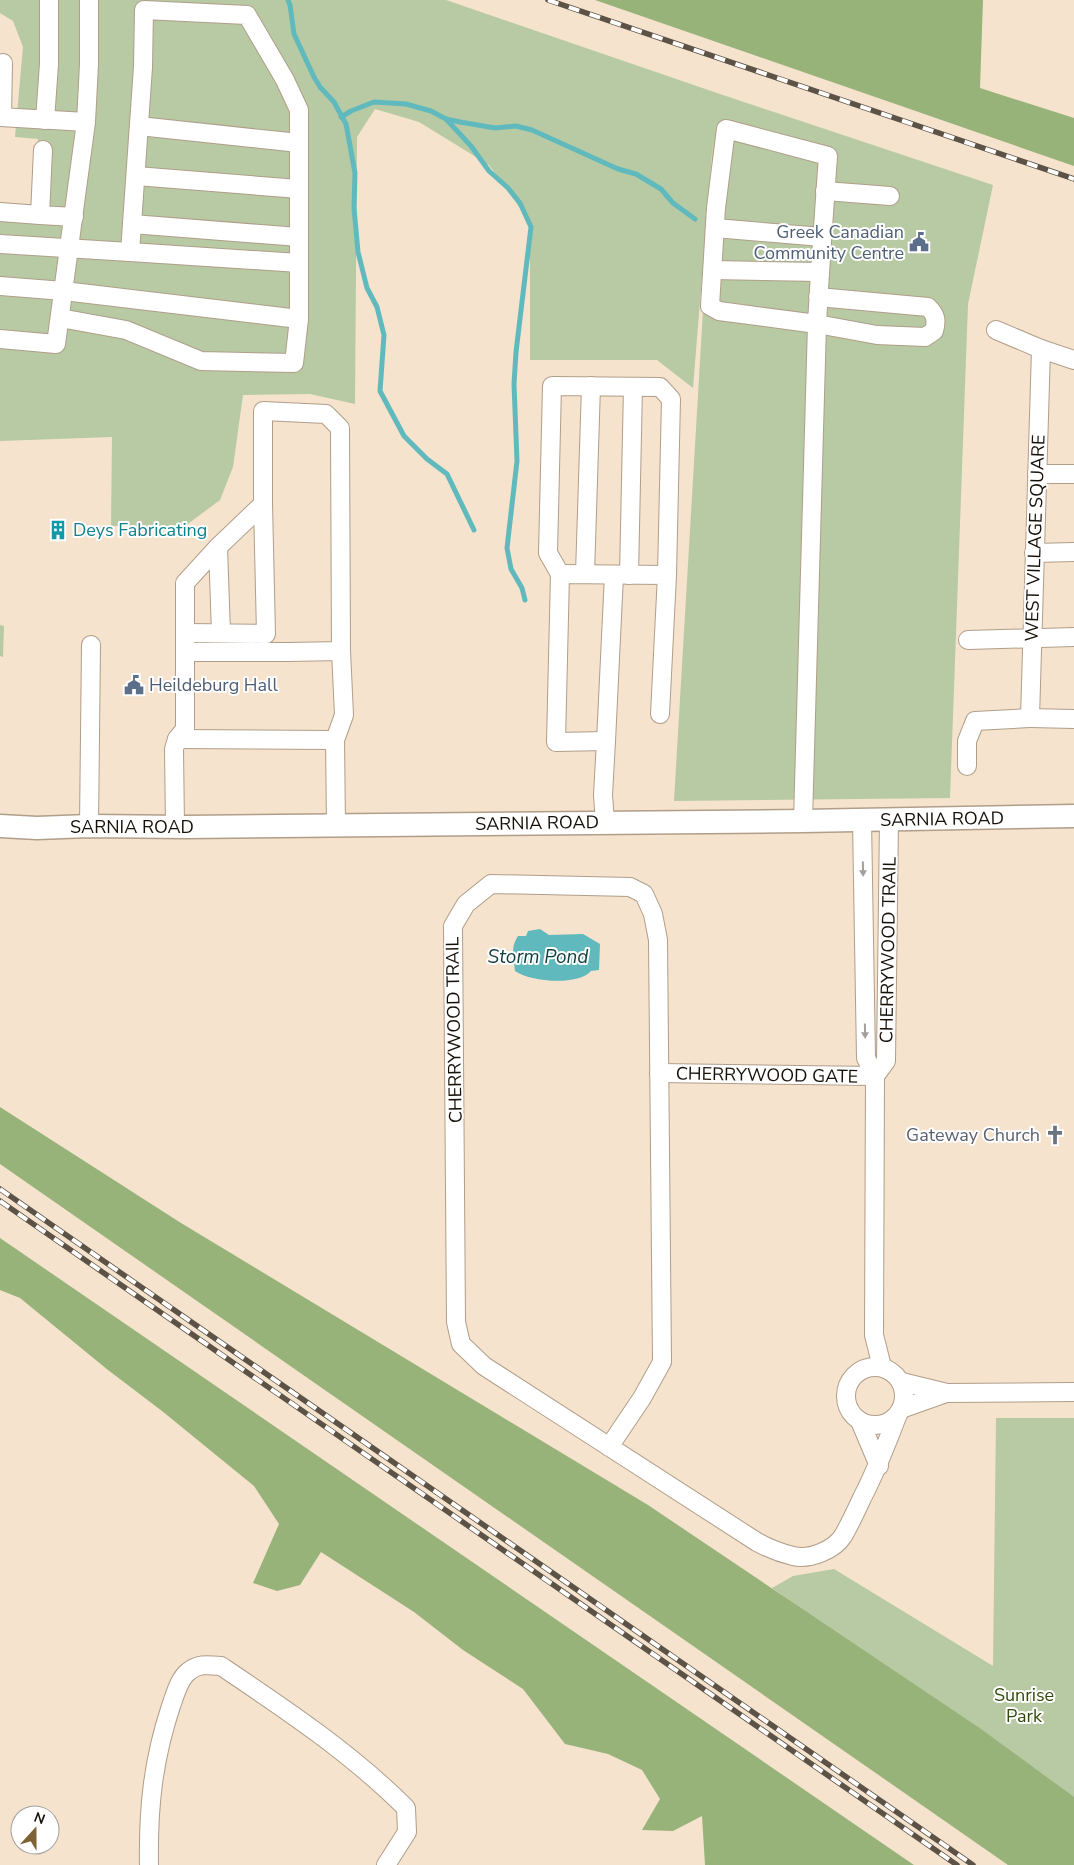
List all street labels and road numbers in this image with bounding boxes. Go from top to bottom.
street label: WEST VILLAGE SQUARE [1019,434,1051,642]
street label: SARNIA ROAD [880,806,1004,832]
street label: SARNIA ROAD [475,810,599,836]
street label: SARNIA ROAD [70,815,194,839]
street label: CHERRYWOOD TRAIL [874,856,902,1043]
street label: CHERRYWOOD TRAIL [440,936,468,1123]
street label: CHERRYWOOD GATE [676,1061,858,1089]

